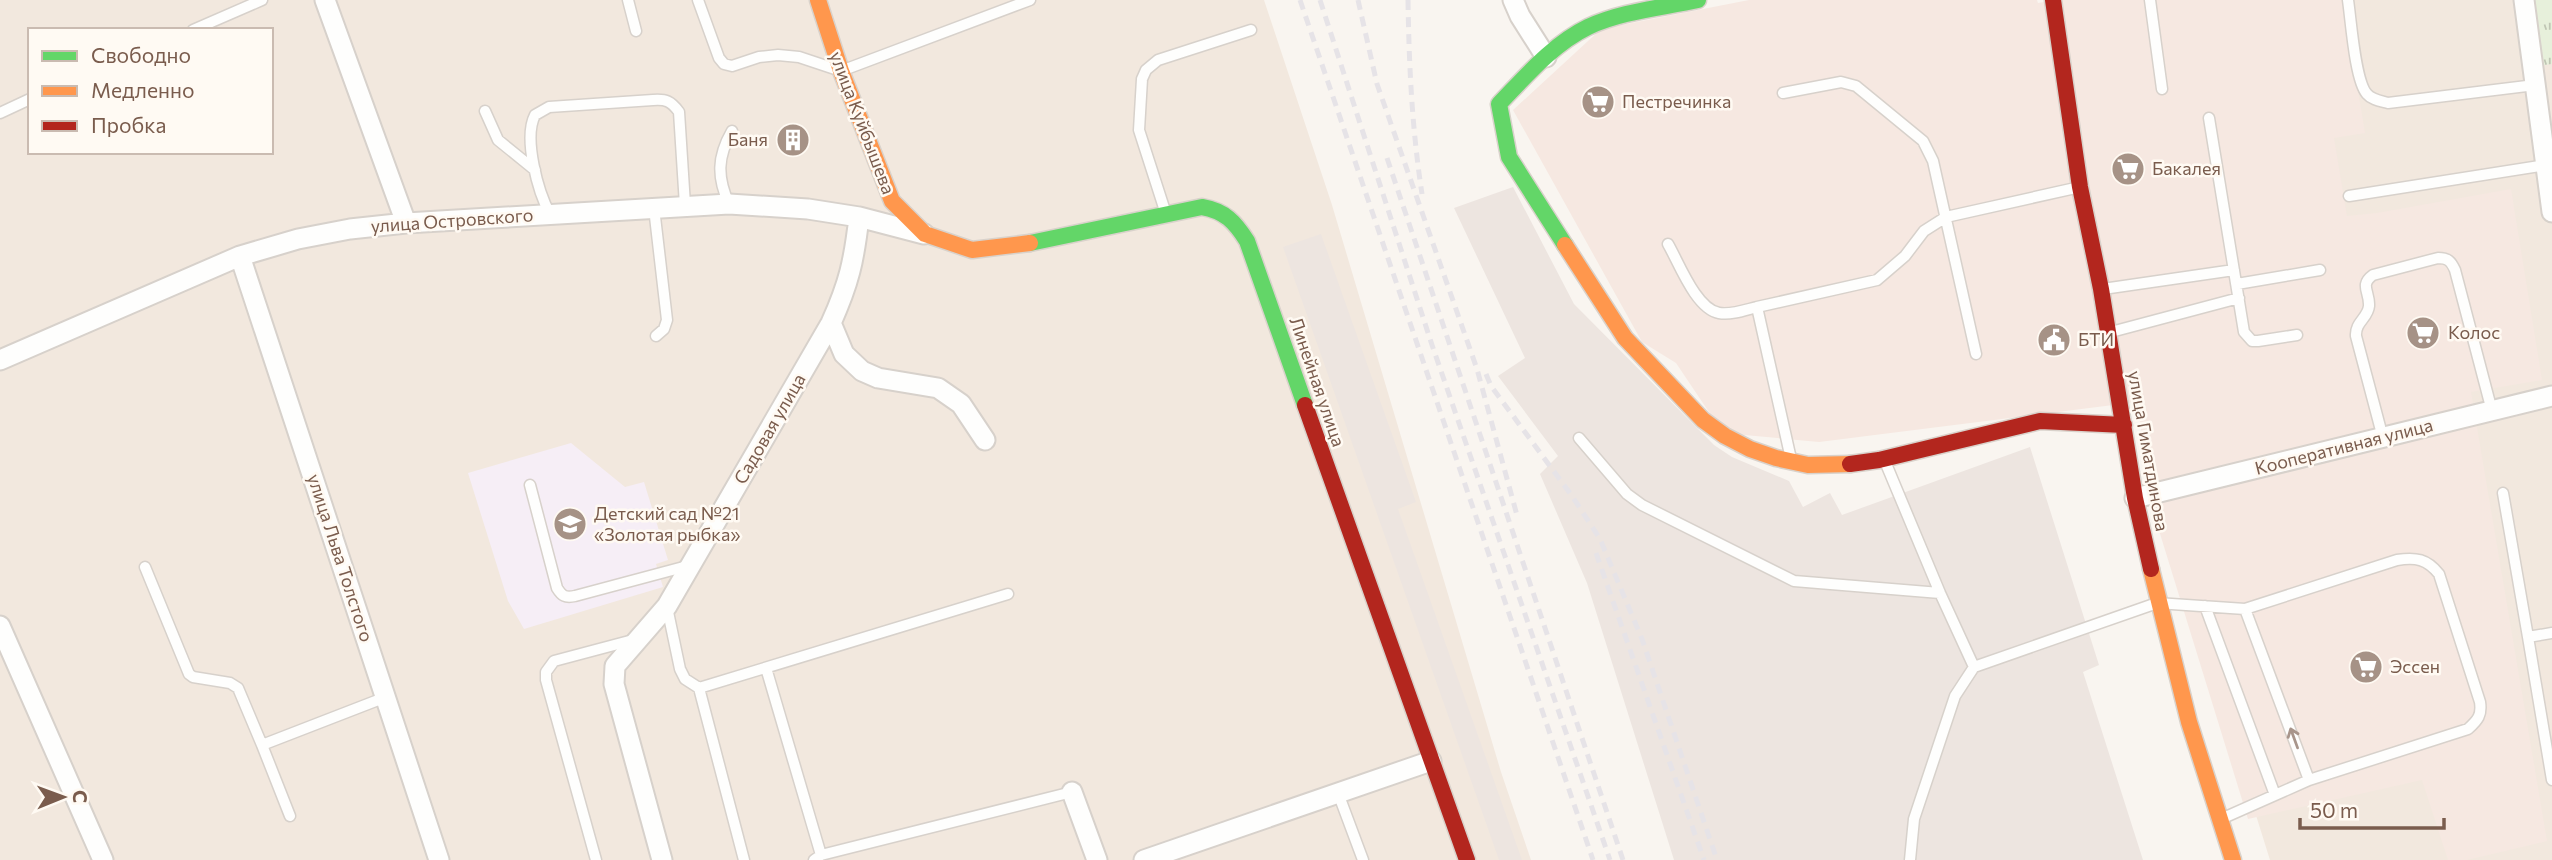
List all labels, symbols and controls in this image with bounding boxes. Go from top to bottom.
legend [28,28,273,154]
text: Свободно [91,42,191,67]
street label: улица Куйбышева [826,48,900,197]
text: Медленно [91,77,195,102]
supermarket icon: Пестречинка [1579,83,1617,121]
place label: Пестречинка [1622,90,1731,112]
text: Пробка [91,112,166,137]
building icon: Баня [774,121,812,159]
place label: Баня [728,128,768,150]
supermarket icon: Бакалея [2109,150,2147,188]
place label: Бакалея [2152,157,2221,179]
street label: улица Островского [370,203,534,237]
street label: Линейная улица [1285,314,1350,449]
supermarket icon: Колос [2404,314,2442,352]
public building icon: БТИ [2035,321,2073,359]
place label: Колос [2448,321,2500,343]
place label: БТИ [2078,328,2114,350]
street label: Садовая улица [729,369,810,488]
street label: улица Гиматдинова [2124,369,2174,533]
street label: Кооперативная улица [2252,413,2435,479]
street label: улица Льва Толстого [303,471,379,645]
place label: Детский сад №21 «Золотая рыбка» [594,502,741,545]
school or university icon: Детский сад №21 «Золотая рыбка» [551,505,589,543]
supermarket icon: Эссен [2347,648,2385,686]
place label: Эссен [2390,655,2440,677]
one-way arrow [2286,728,2299,750]
north arrow [28,762,98,832]
scale bar [2300,786,2444,830]
text: С [69,790,92,803]
text: 50 m [2310,797,2358,822]

